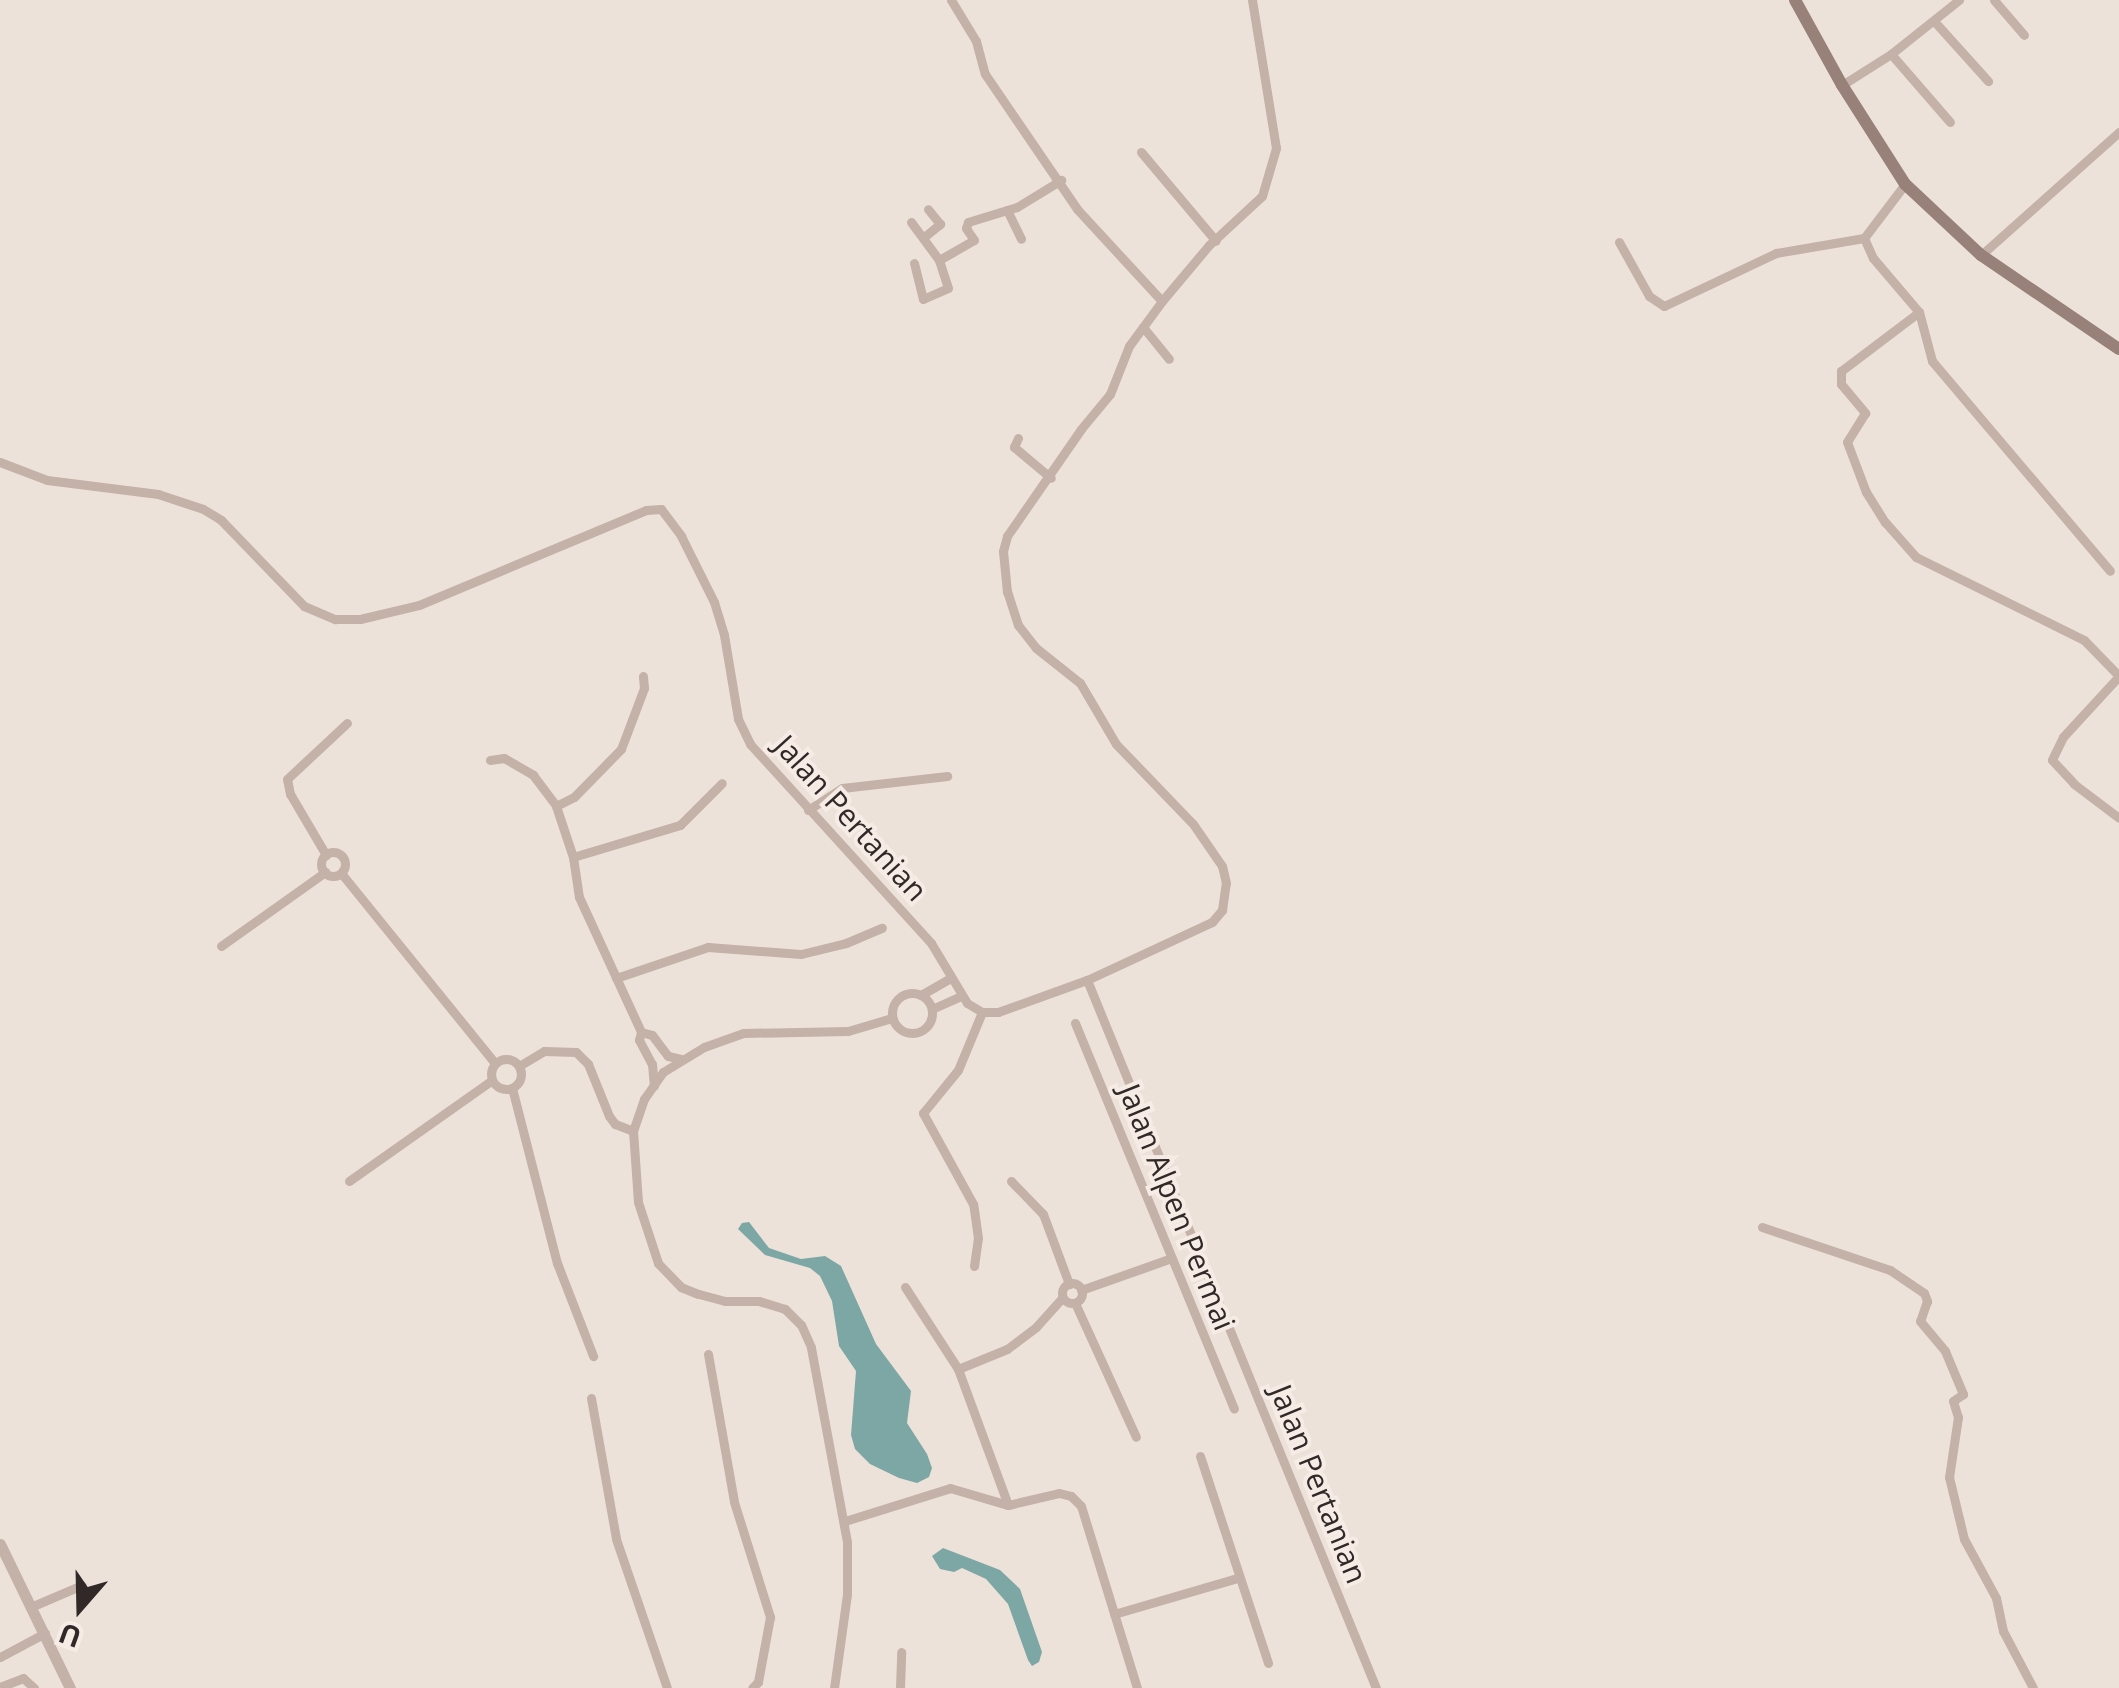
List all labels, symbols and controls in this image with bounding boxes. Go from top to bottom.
street label: Jalan Pertanian [767,728,935,908]
street label: Jalan Alpen Permai [1111,1079,1243,1335]
street label: Jalan Pertanian [1263,1380,1375,1588]
north arrow [30,1558,130,1658]
text: U [53,1615,86,1658]

